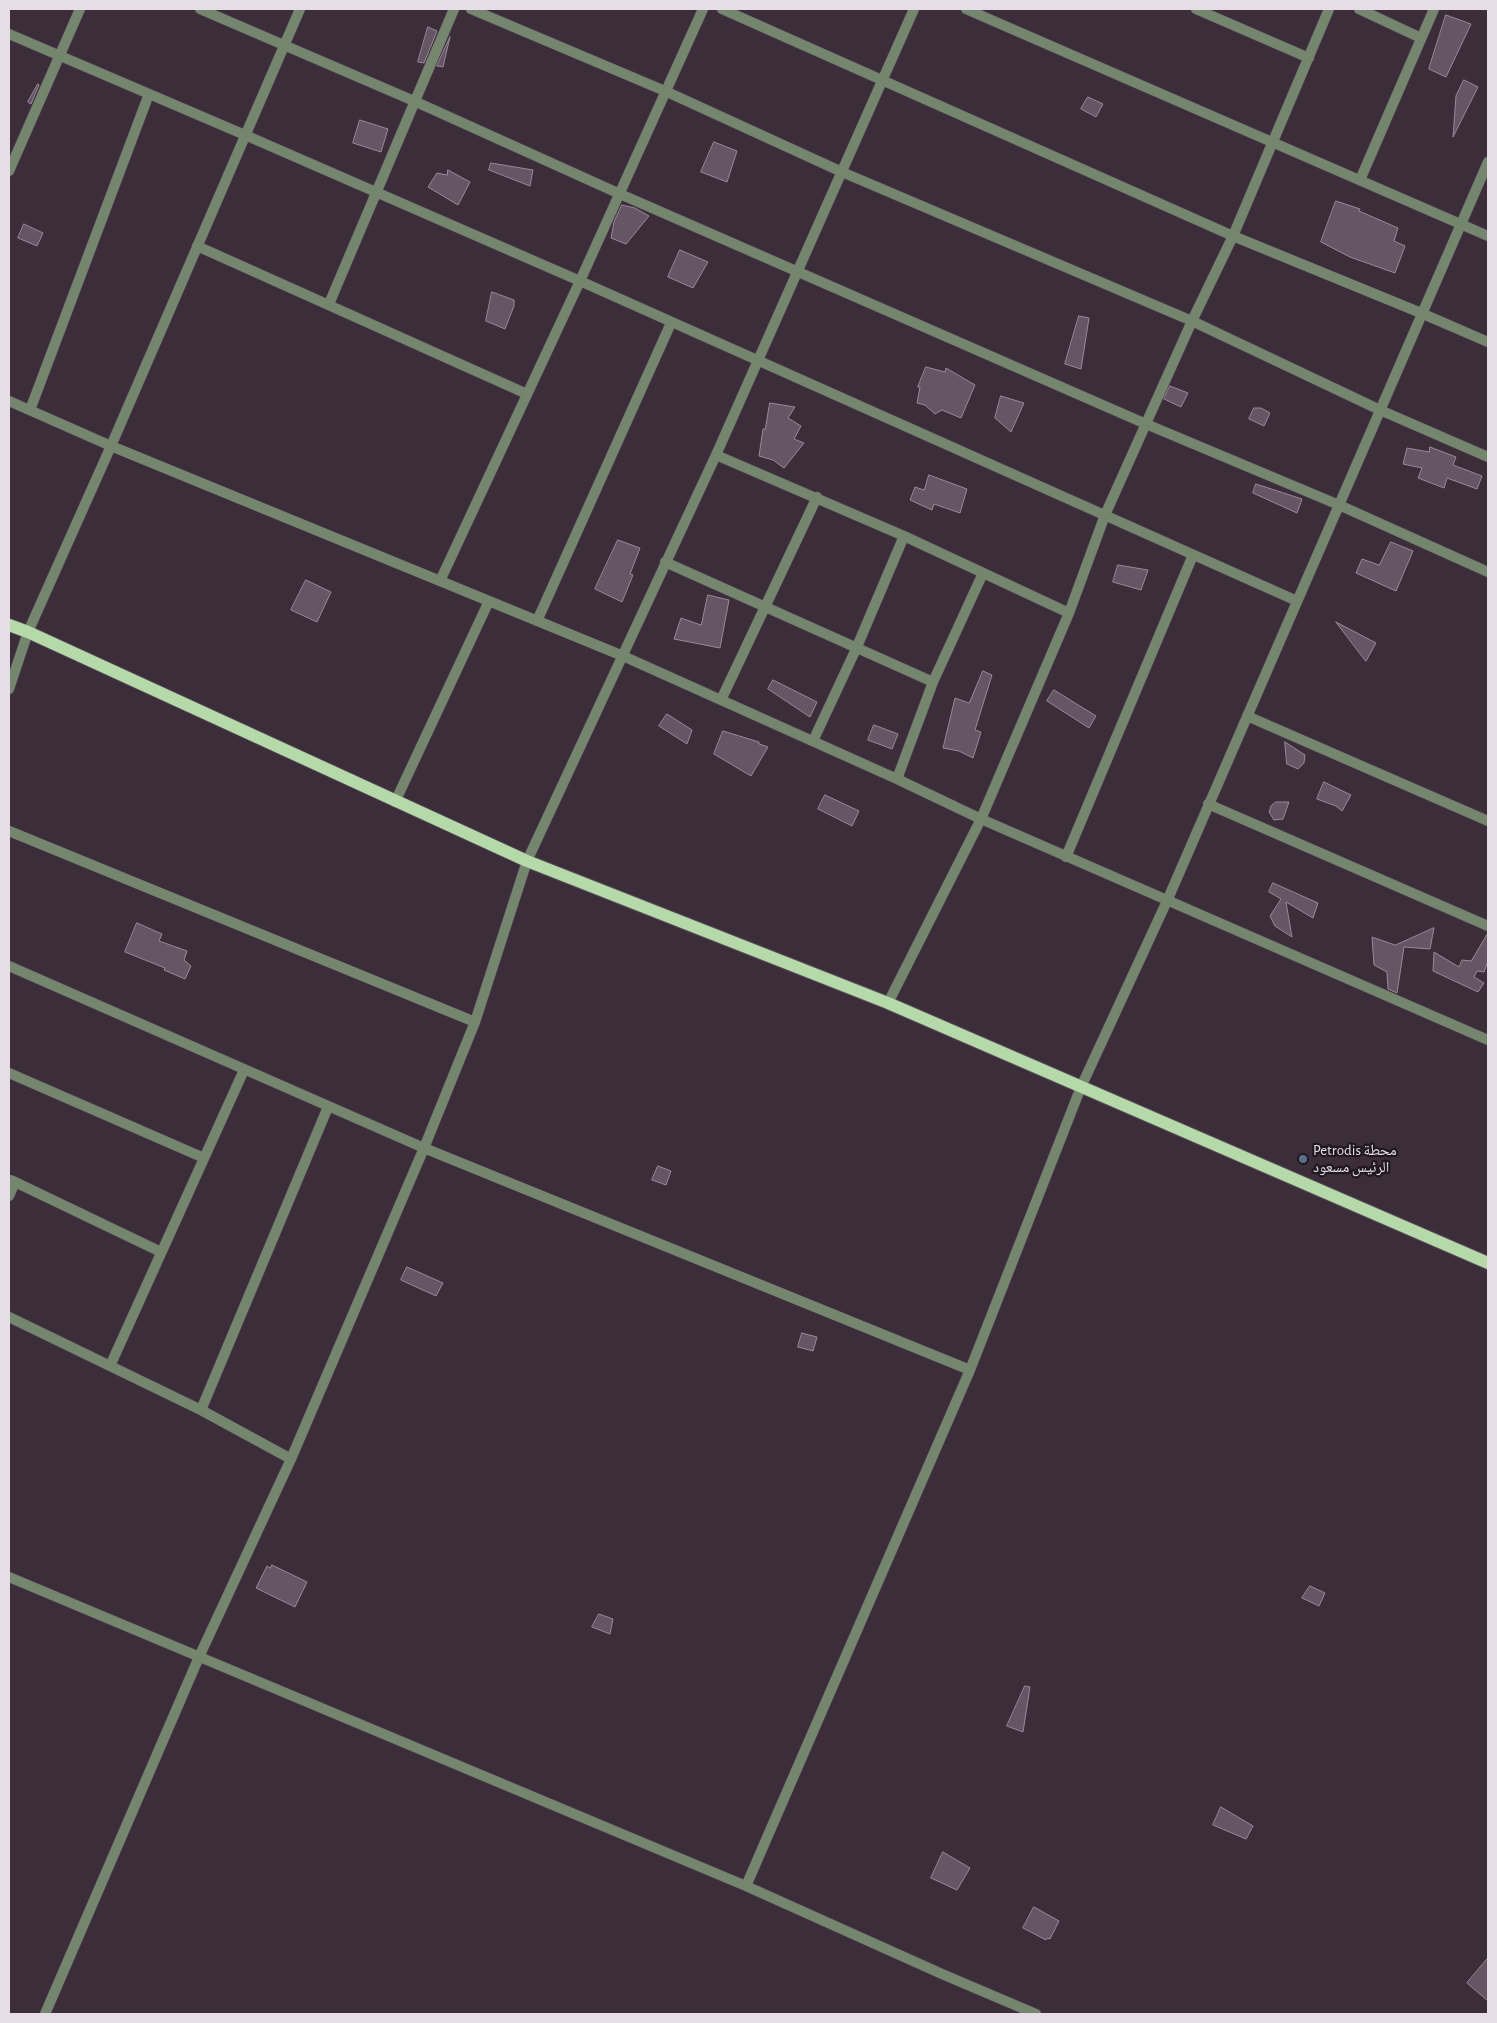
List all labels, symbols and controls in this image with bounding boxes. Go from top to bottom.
place label: Petrodis محطة الرئيس مسعود [1313,1141,1397,1176]
marker: Petrodis محطة الرئيس مسعود [1297,1153,1309,1165]

